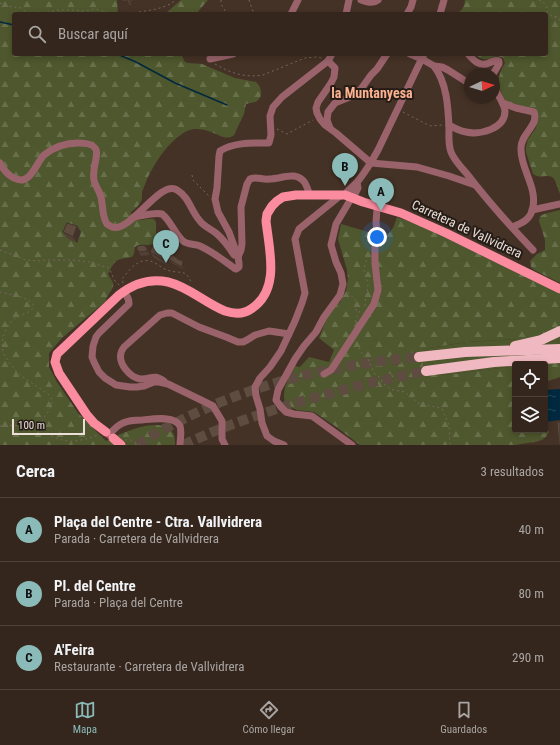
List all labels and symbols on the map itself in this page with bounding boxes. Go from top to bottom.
north arrow [464,68,500,104]
district label: la Muntanyesa [331,85,413,101]
pin: B [332,153,358,186]
pin: A [368,178,394,211]
street label: Carretera de Vallvidrera [409,197,525,261]
your location [367,227,387,247]
pin: C [153,230,179,263]
scale bar [12,417,85,436]

